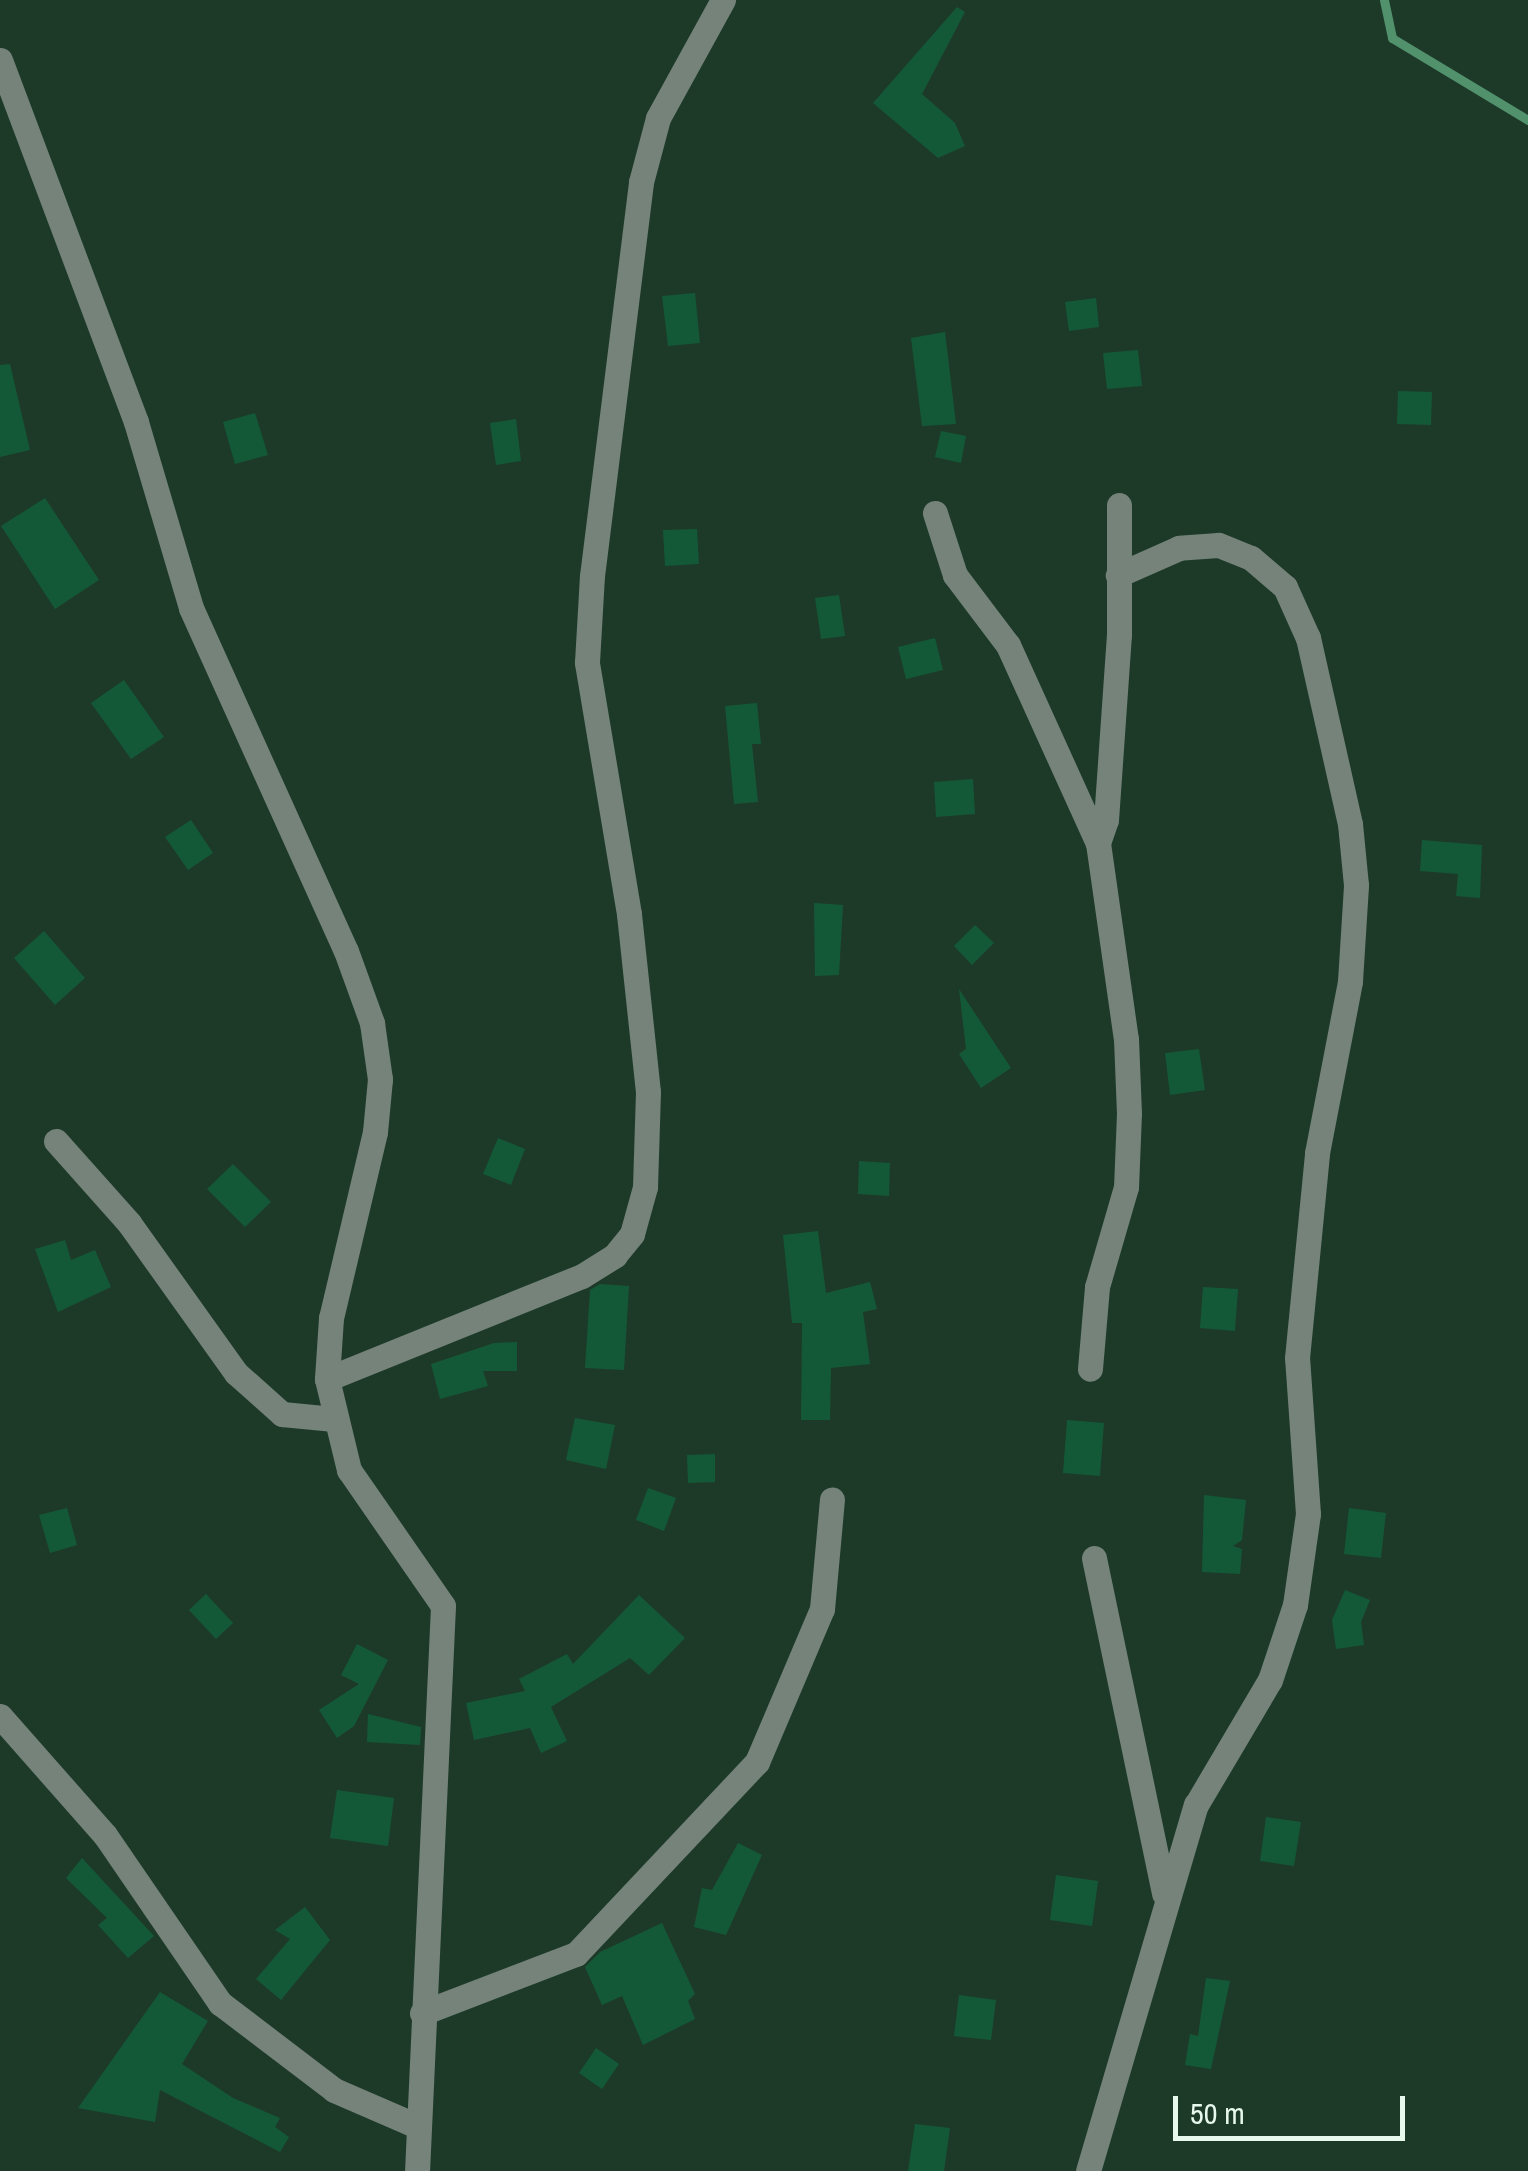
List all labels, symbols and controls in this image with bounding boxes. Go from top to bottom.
scale bar [1178,2076,1410,2138]
text: 50 m [1190,2093,1245,2133]

